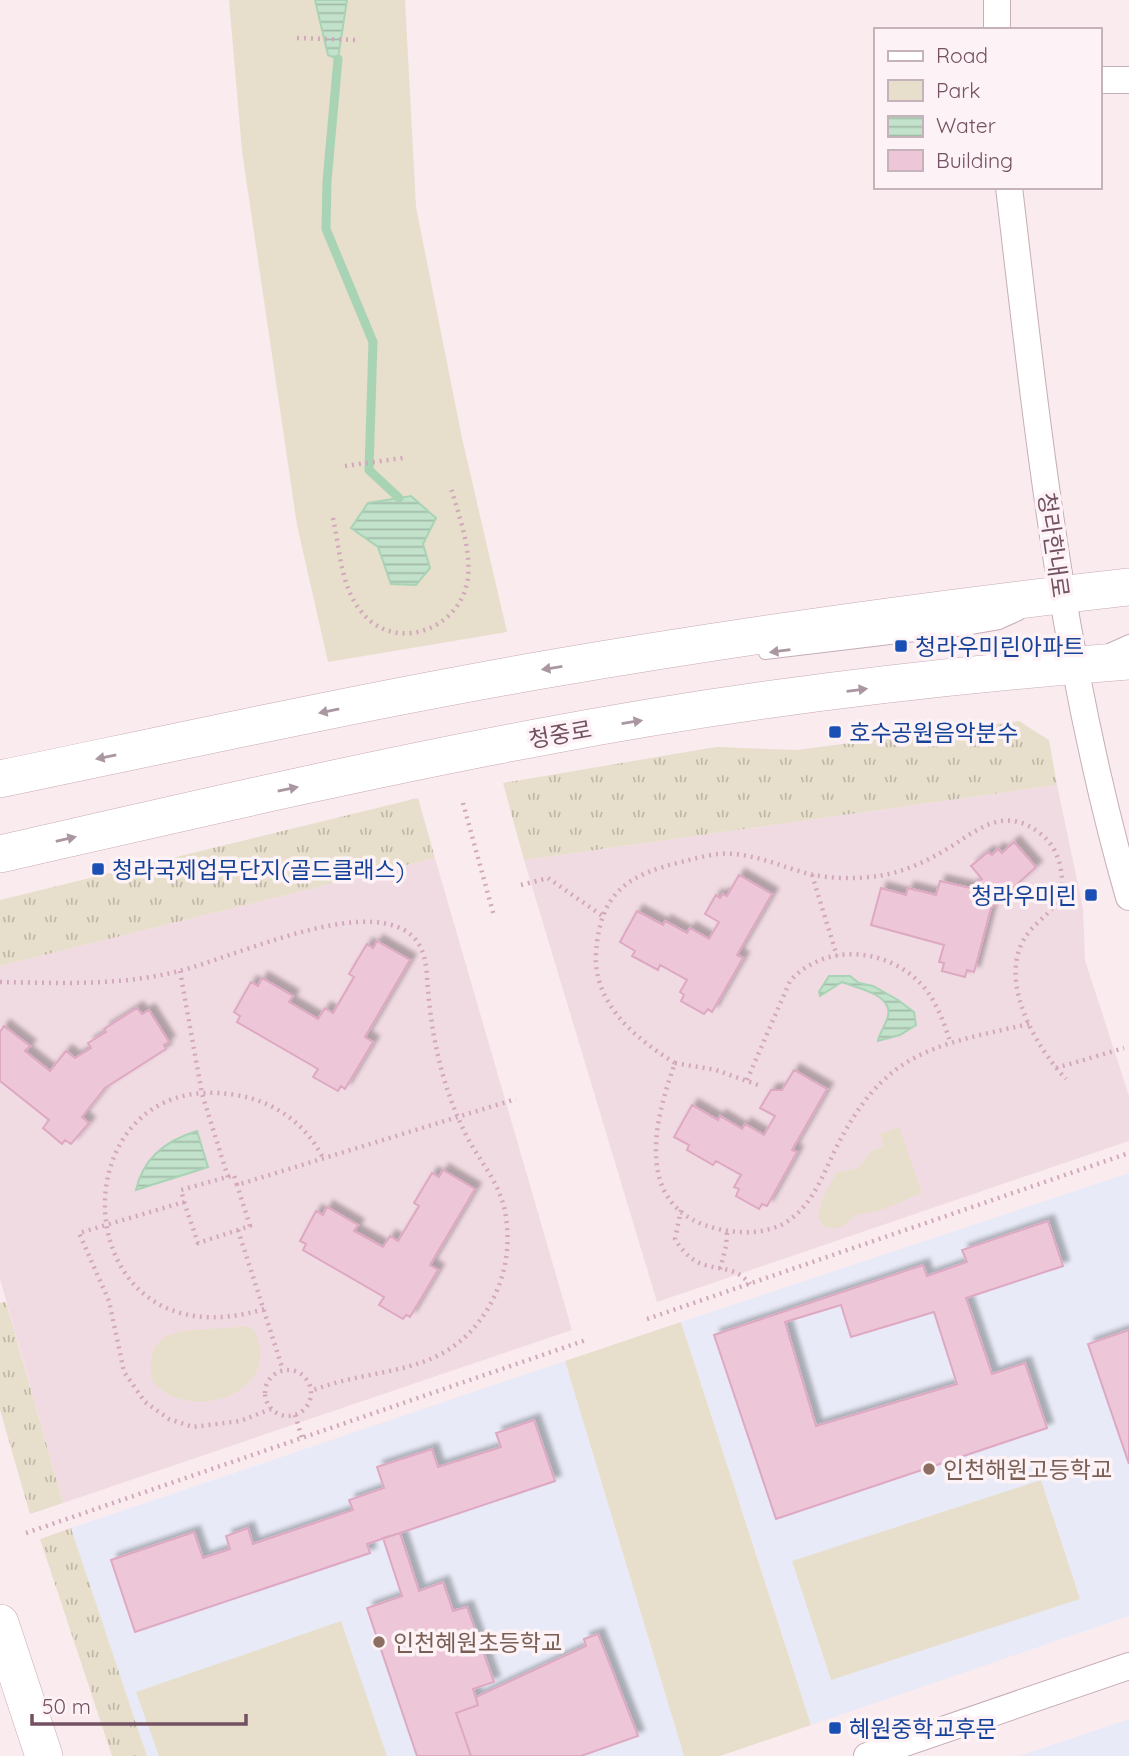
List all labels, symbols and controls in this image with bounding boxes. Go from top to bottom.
legend [874,28,1101,189]
text: Road [936,42,988,68]
text: Park [936,77,980,103]
text: Water [936,112,996,138]
text: Building [936,147,1013,173]
street label: 청라한내로 [1032,491,1076,599]
place label: 청라우미린아파트 [915,632,1084,661]
marker: 청라우미린아파트 [893,638,909,654]
one-way arrow [769,645,791,656]
one-way arrow [541,663,563,674]
one-way arrow [846,685,868,696]
one-way arrow [318,705,340,716]
street label: 청중로 [526,714,594,754]
one-way arrow [621,716,643,727]
place label: 호수공원음악분수 [849,718,1018,747]
marker: 호수공원음악분수 [827,724,843,740]
one-way arrow [95,752,117,763]
one-way arrow [277,783,299,794]
one-way arrow [56,833,78,844]
place label: 청라국제업무단지(골드클래스) [112,855,404,884]
marker: 청라국제업무단지(골드클래스) [90,861,106,877]
place label: 청라우미린 [971,881,1077,910]
marker: 청라우미린 [1083,887,1099,903]
place label: 인천해원고등학교 [943,1455,1112,1484]
marker: 인천해원고등학교 [921,1461,937,1477]
place label: 인천혜원초등학교 [393,1628,562,1657]
marker: 인천혜원초등학교 [371,1634,387,1650]
scale bar [32,1682,245,1726]
text: 50 m [42,1693,91,1719]
place label: 혜원중학교후문 [849,1714,997,1743]
marker: 혜원중학교후문 [827,1720,843,1736]

